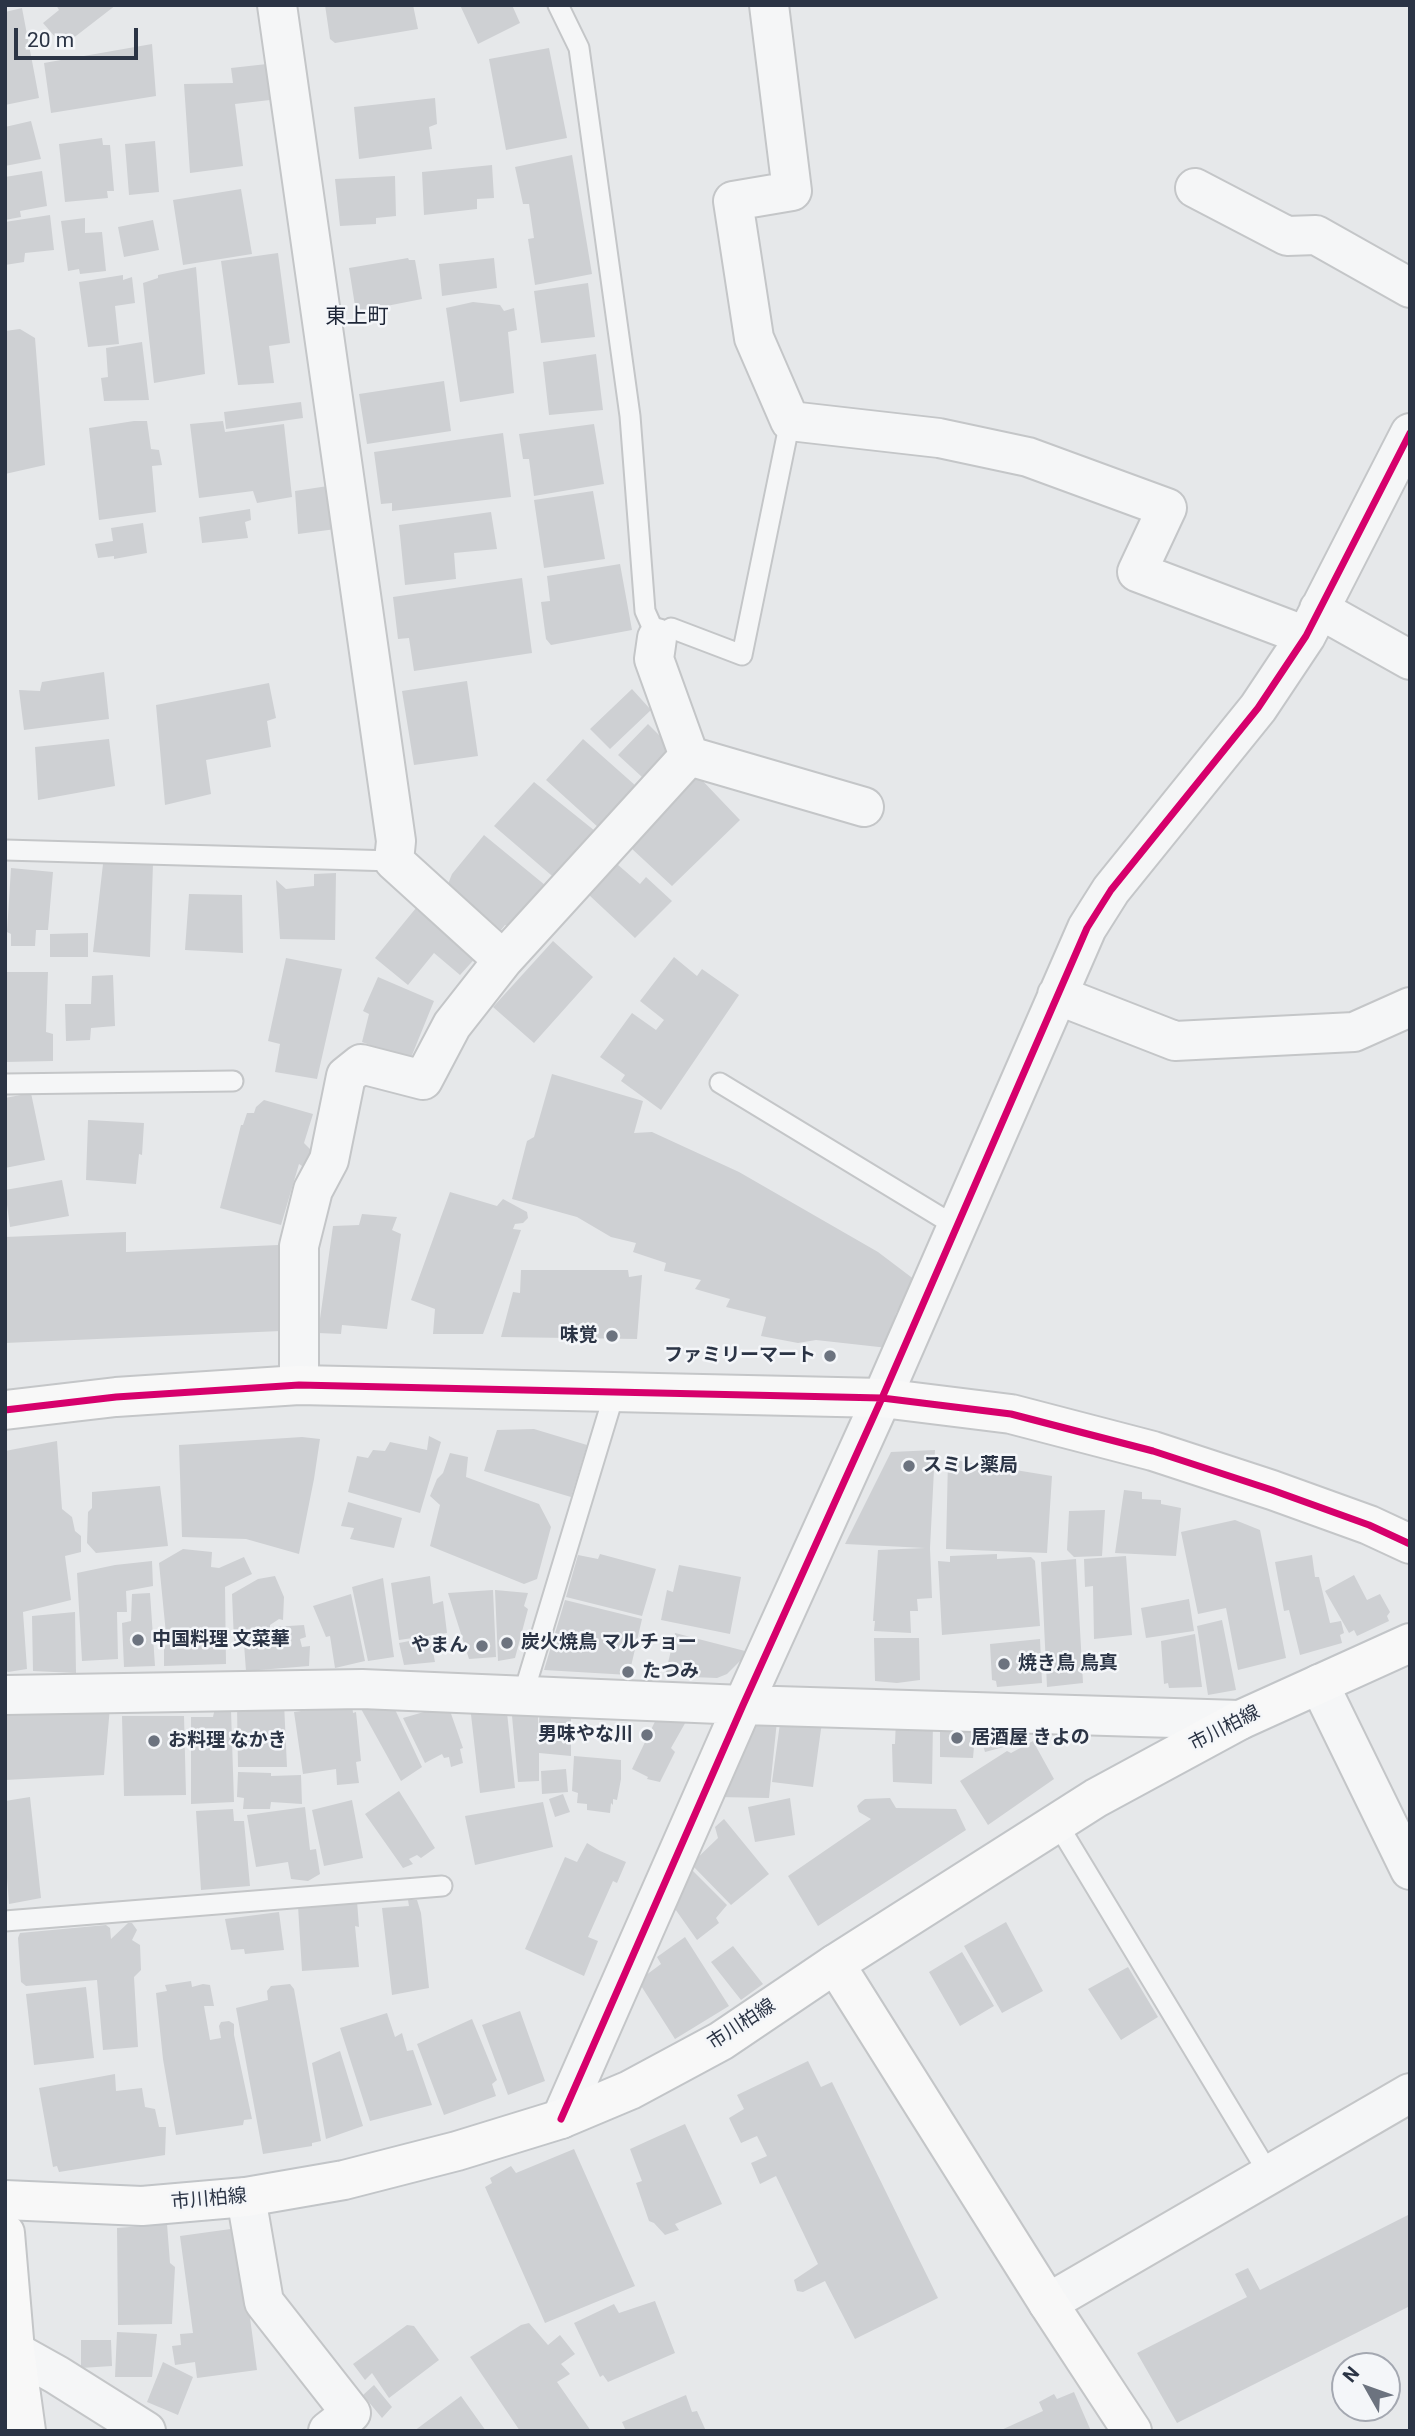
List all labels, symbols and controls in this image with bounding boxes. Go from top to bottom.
scale bar [18,14,142,58]
text: 20 m [27,28,74,52]
district label: 東上町 [326,305,388,331]
place label: 味覚 [560,1325,598,1347]
marker: 味覚 [604,1328,620,1344]
place label: ファミリーマート [664,1345,816,1367]
marker: ファミリーマート [822,1348,838,1364]
place label: スミレ薬局 [923,1455,1018,1477]
marker: スミレ薬局 [901,1458,917,1474]
place label: 中国料理 文菜華 [152,1629,290,1651]
marker: 中国料理 文菜華 [130,1632,146,1648]
place label: 炭火焼鳥 マルチョー [521,1632,697,1654]
place label: やまん [411,1635,468,1657]
marker: 炭火焼鳥 マルチョー [499,1635,515,1651]
marker: やまん [474,1638,490,1654]
place label: 焼き鳥 鳥真 [1018,1653,1118,1675]
marker: 焼き鳥 鳥真 [996,1656,1012,1672]
place label: たつみ [642,1661,699,1683]
marker: たつみ [620,1664,636,1680]
street label: 市川柏線 [1186,1702,1264,1756]
place label: 男味やな川 [538,1724,633,1746]
marker: 男味やな川 [639,1727,655,1743]
place label: 居酒屋 きよの [971,1727,1090,1749]
place label: お料理 なかき [168,1730,287,1752]
marker: 居酒屋 きよの [949,1730,965,1746]
marker: お料理 なかき [146,1733,162,1749]
street label: 市川柏線 [704,1995,780,2055]
street label: 市川柏線 [170,2185,248,2215]
north arrow [1331,2352,1401,2422]
text: N [1338,2362,1364,2387]

